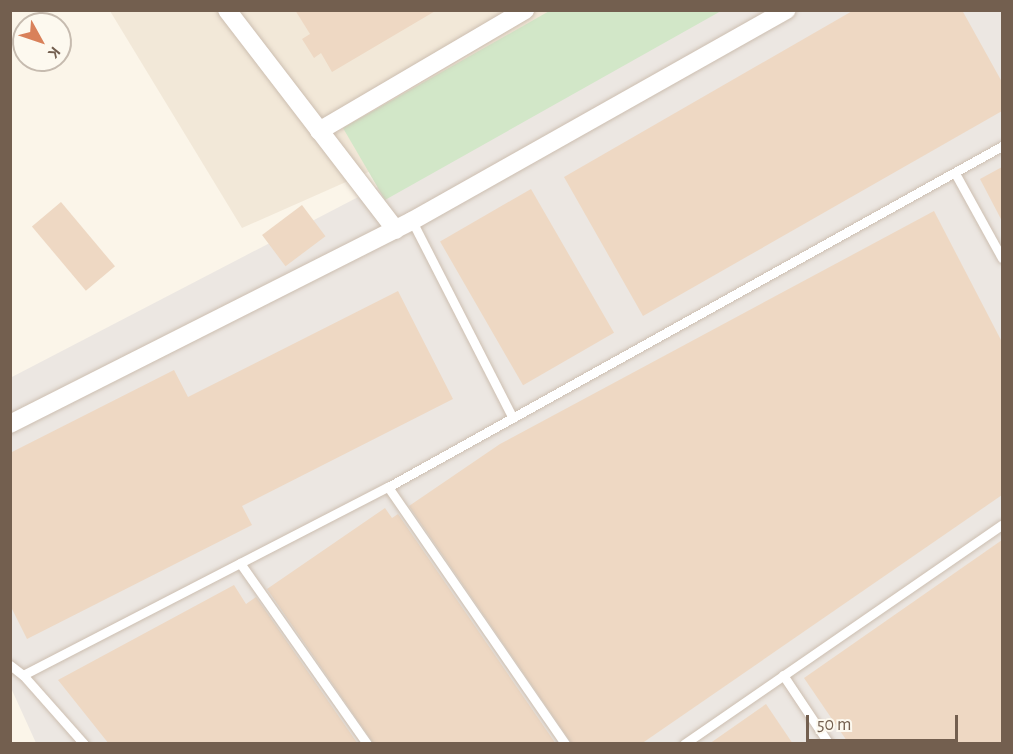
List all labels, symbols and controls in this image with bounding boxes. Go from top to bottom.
north arrow [12,12,72,72]
text: K [45,44,63,61]
scale bar [809,703,960,741]
text: 50 m [817,716,851,734]

